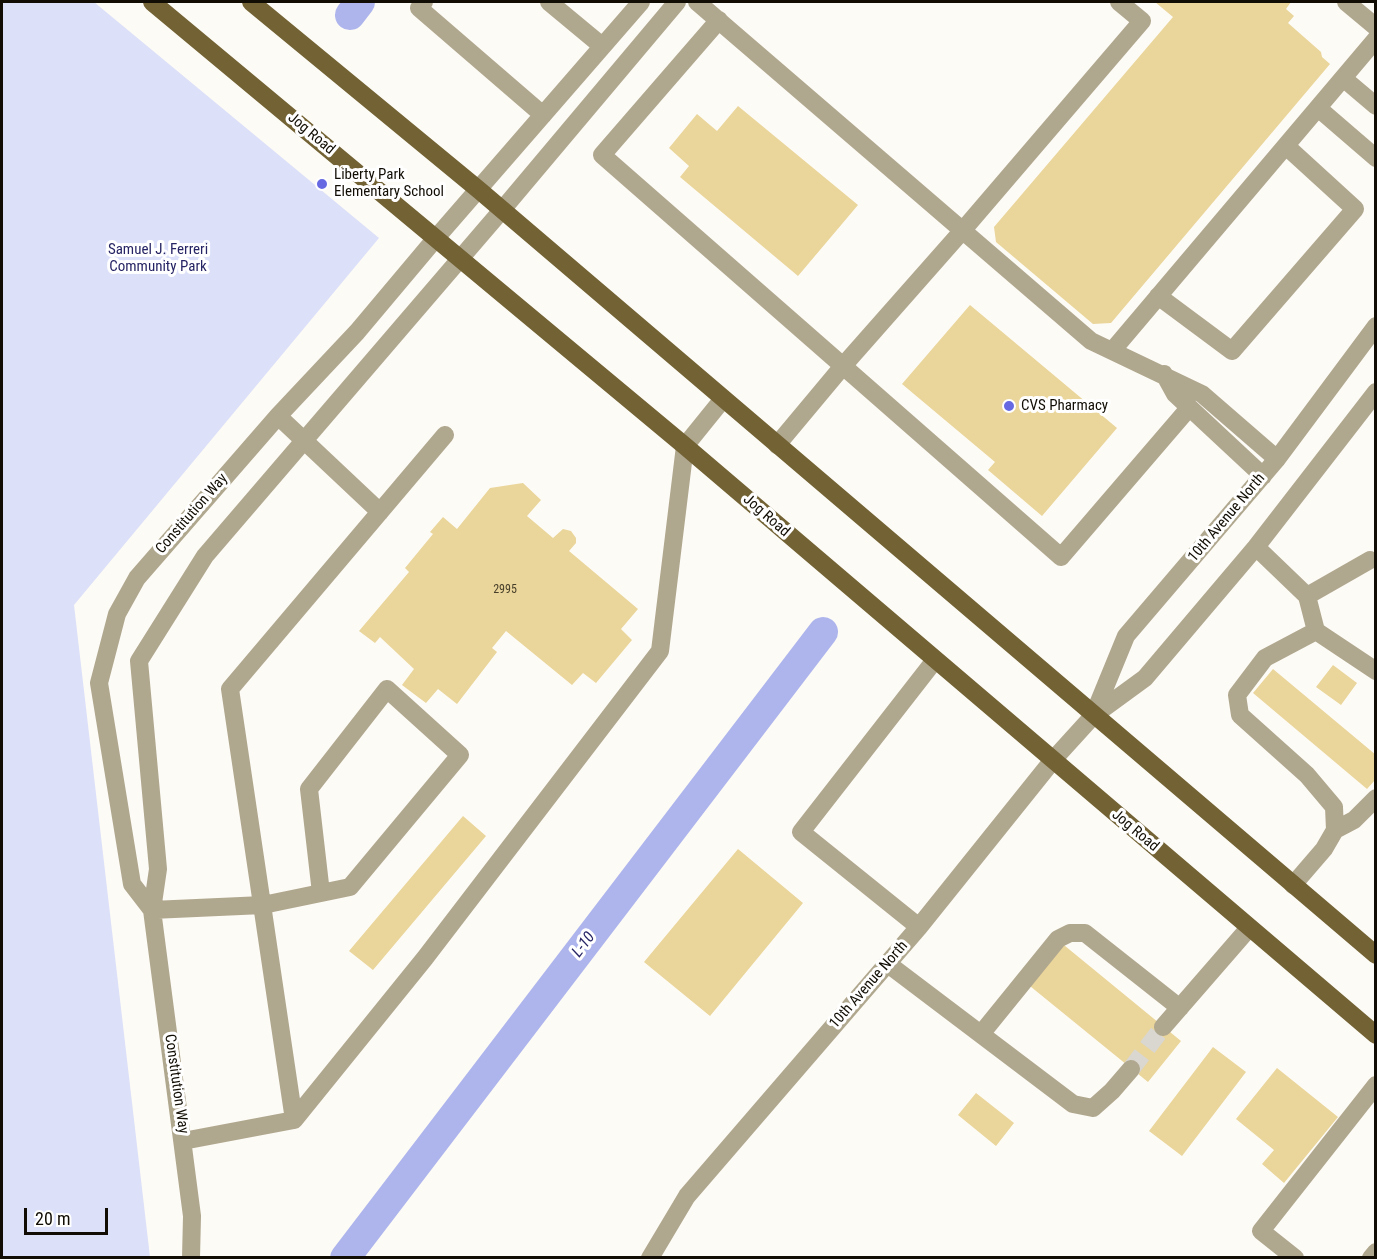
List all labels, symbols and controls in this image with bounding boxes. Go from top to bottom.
street label: Jog Road [284,109,338,159]
place label: Liberty Park Elementary School [334,166,444,201]
marker: Liberty Park Elementary School [315,177,329,191]
park label: Samuel J. Ferreri Community Park [108,241,208,276]
place label: CVS Pharmacy [1021,397,1108,415]
marker: CVS Pharmacy [1002,399,1016,413]
street label: Constitution Way [152,470,232,558]
street label: 10th Avenue North [1185,470,1269,566]
street label: Jog Road [739,491,793,541]
house number: 2995 [493,583,517,597]
street label: Jog Road [1108,806,1162,856]
water label: L-10 [568,929,600,961]
street label: 10th Avenue North [826,938,912,1032]
street label: Constitution Way [160,1033,192,1135]
scale bar [27,1196,111,1234]
text: 20 m [35,1208,70,1229]

